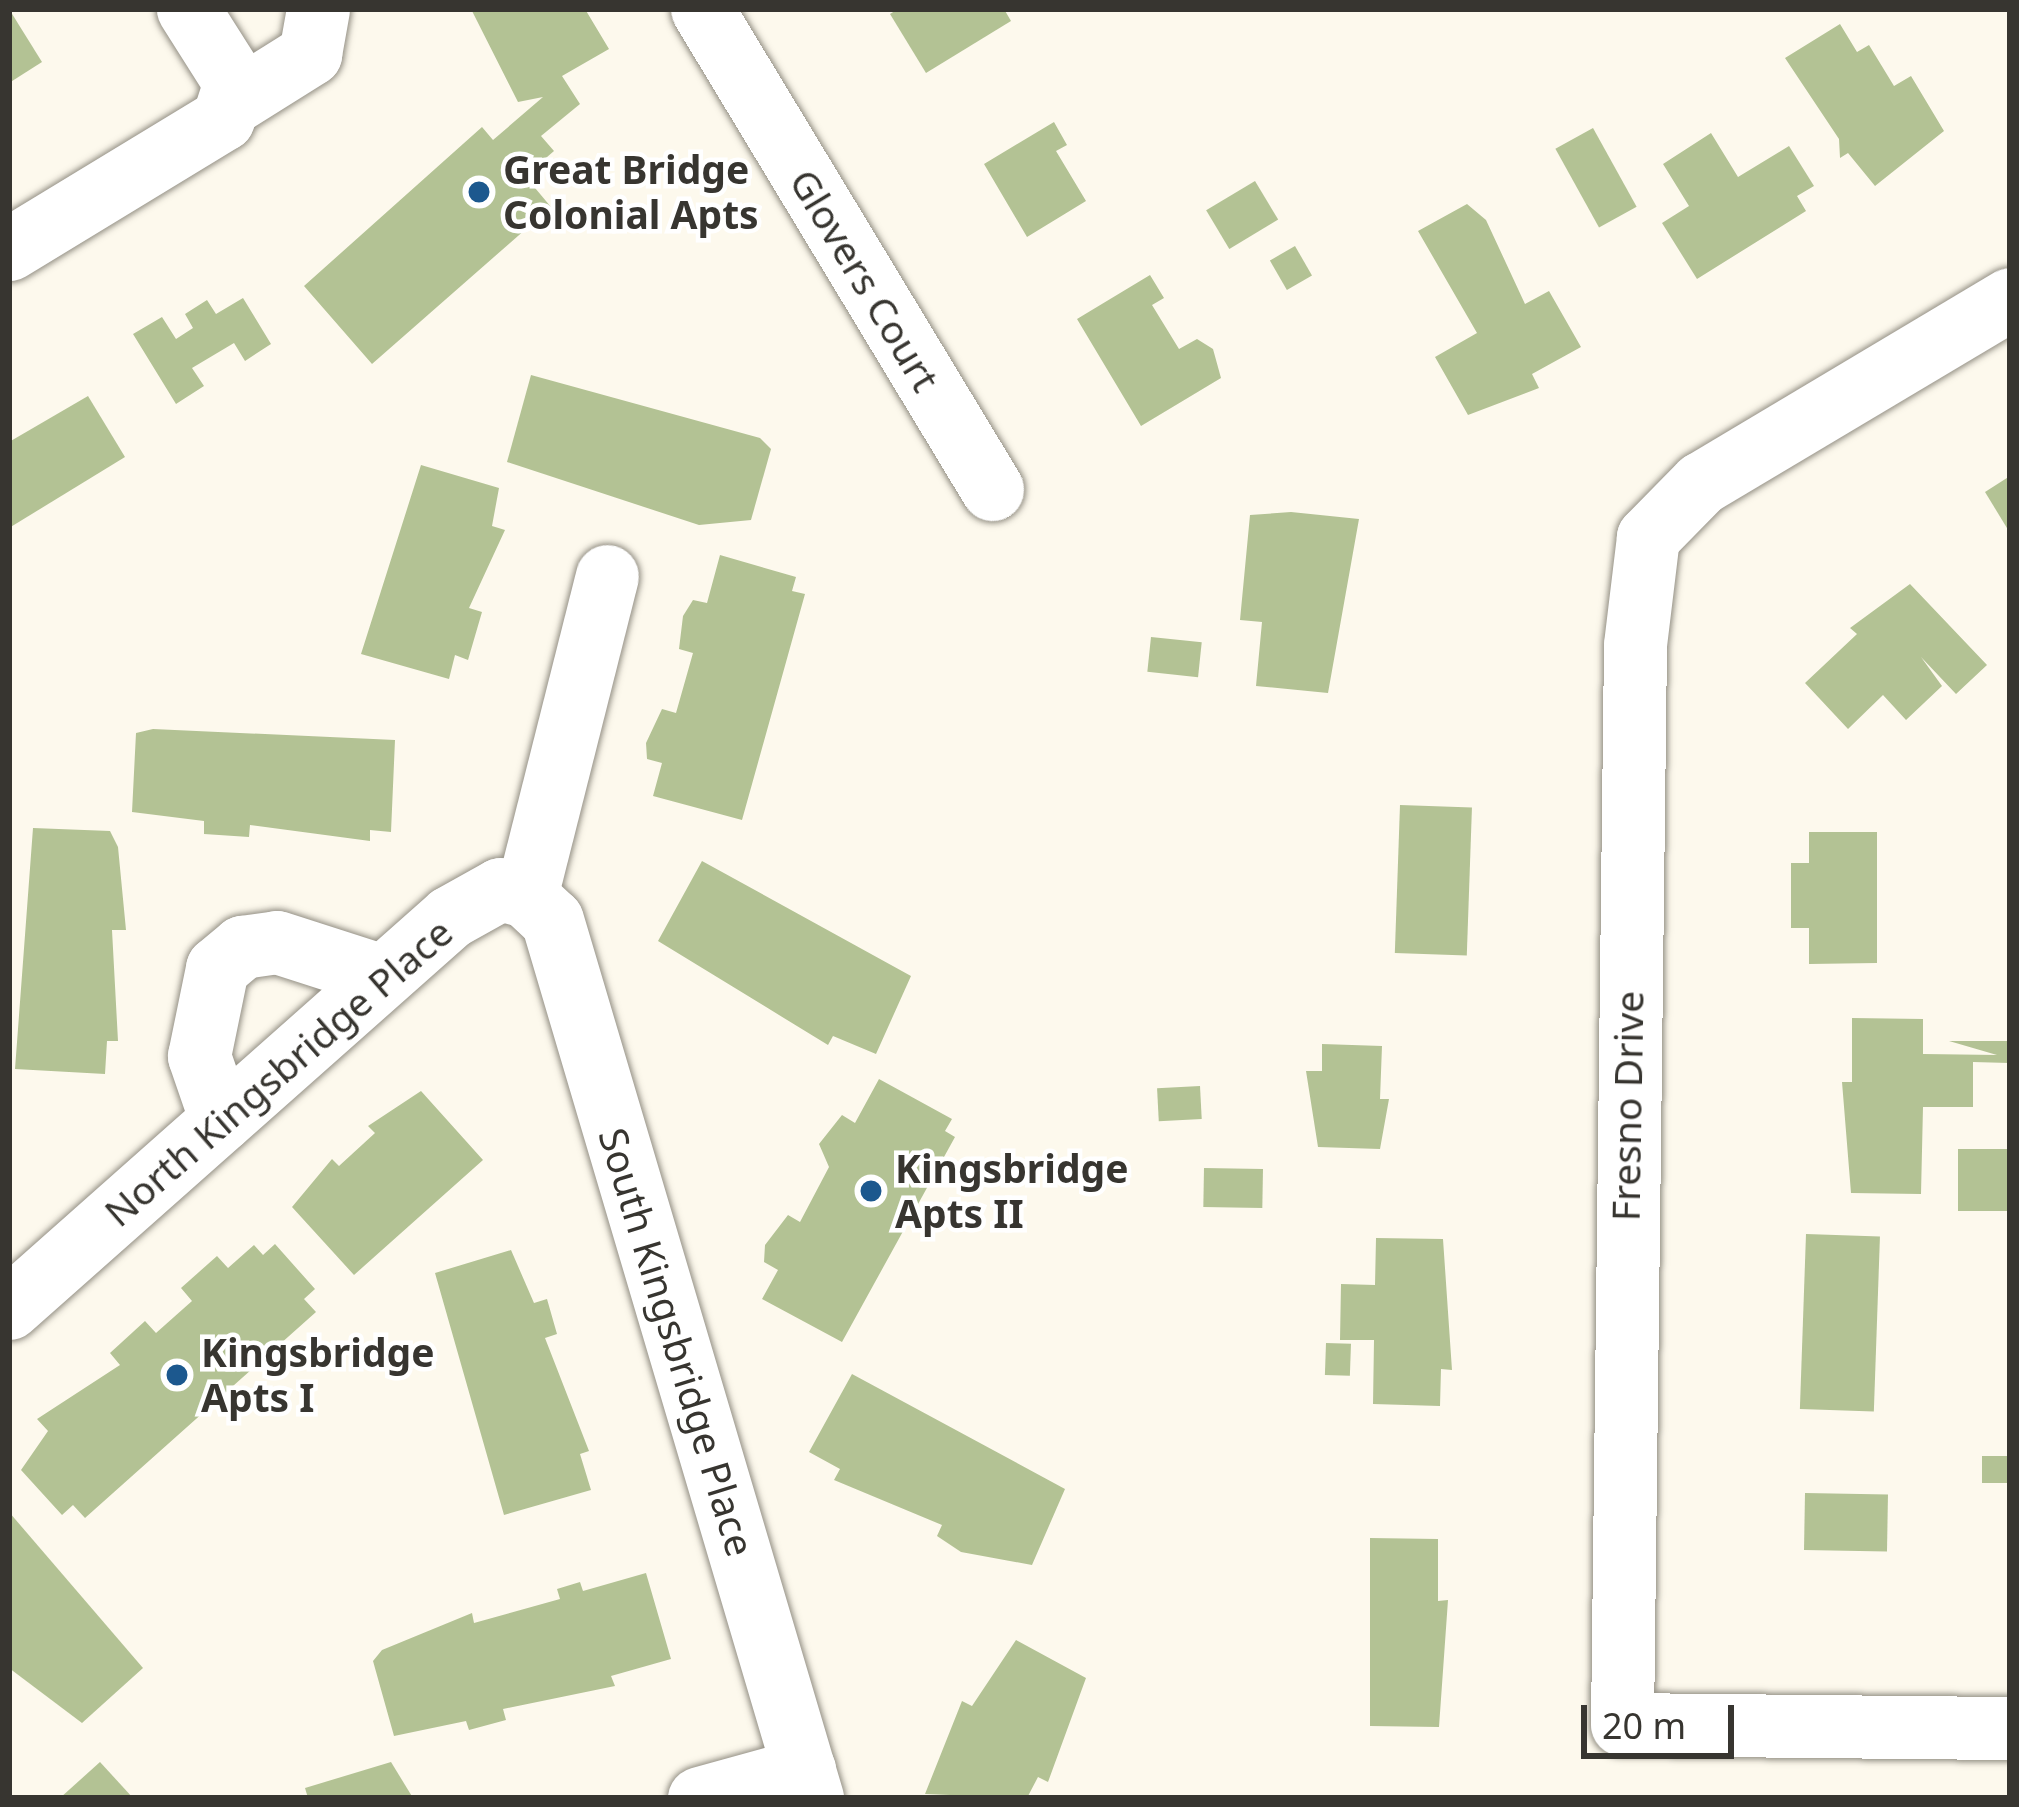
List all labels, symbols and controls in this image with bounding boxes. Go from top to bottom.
place label: Great Bridge Colonial Apts [503,147,759,238]
street label: Glovers Court [780,161,950,399]
marker: Great Bridge Colonial Apts [466,179,492,205]
street label: North Kingsbridge Place [95,908,461,1236]
street label: Fresno Drive [1602,990,1652,1222]
street label: South Kingsbridge Place [590,1122,764,1562]
place label: Kingsbridge Apts II [895,1146,1128,1237]
marker: Kingsbridge Apts II [858,1178,884,1204]
place label: Kingsbridge Apts I [201,1330,434,1421]
marker: Kingsbridge Apts I [164,1362,190,1388]
scale bar [1587,1681,1740,1755]
text: 20 m [1602,1701,1686,1750]

